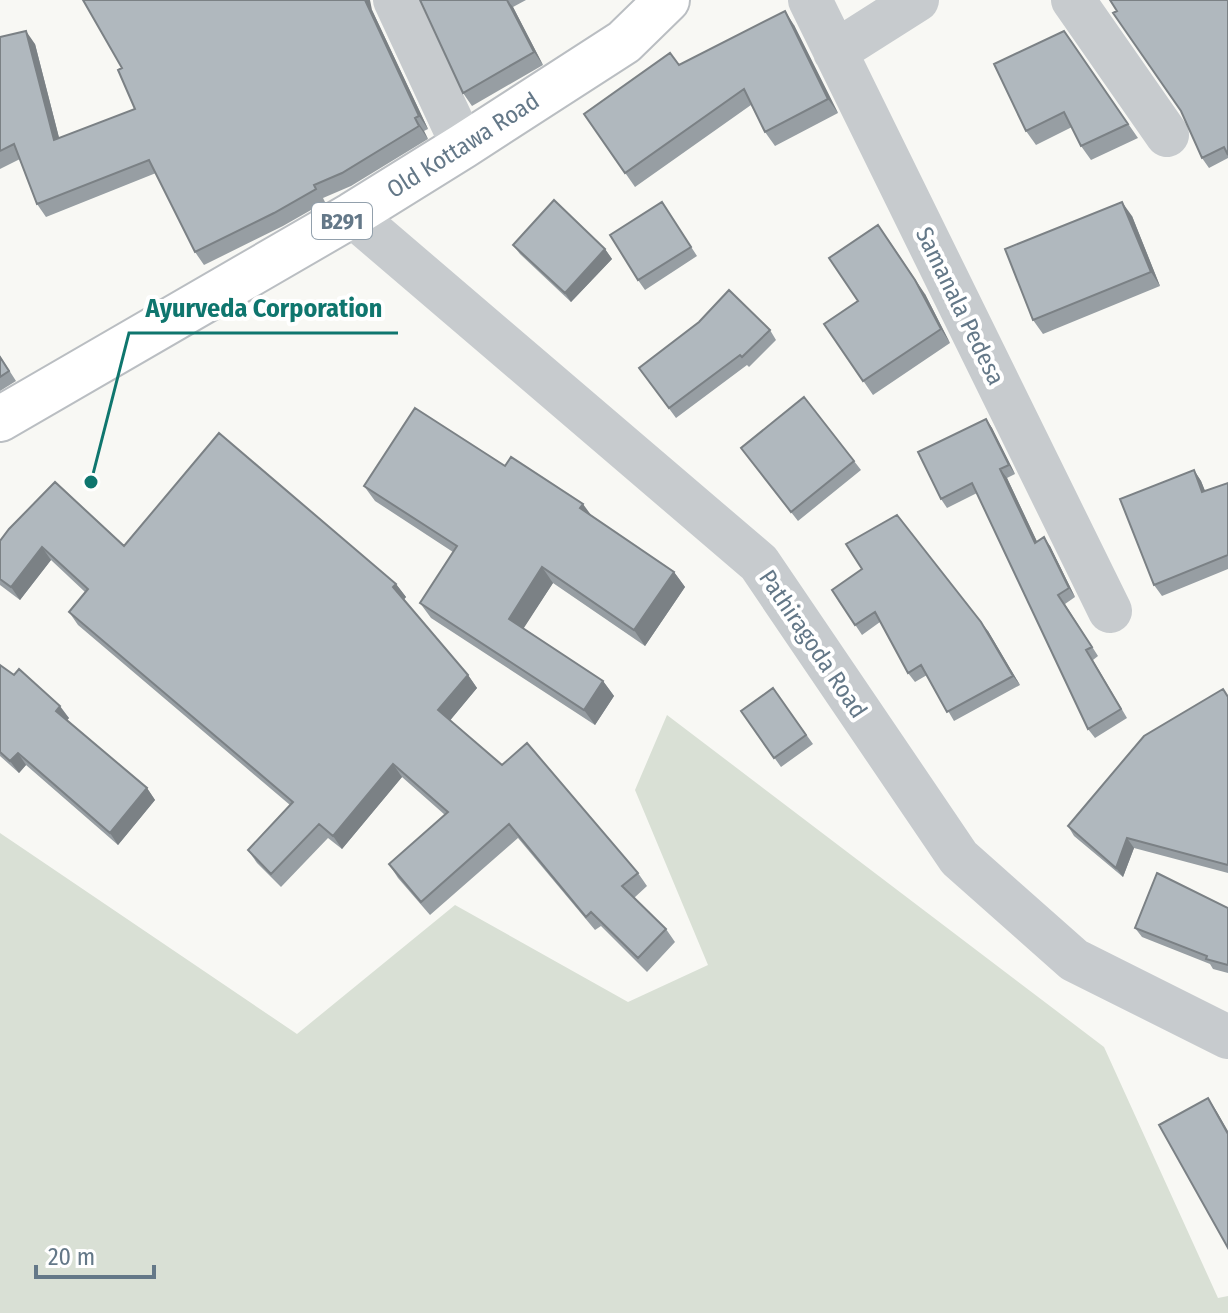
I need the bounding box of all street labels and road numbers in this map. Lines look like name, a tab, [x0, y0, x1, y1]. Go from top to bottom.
street label: Old Kottawa Road	[382, 87, 544, 204]
road number: B291	[312, 203, 372, 239]
street label: Samanala Pedesa	[910, 223, 1010, 389]
street label: Pathiragoda Road	[753, 565, 873, 723]

